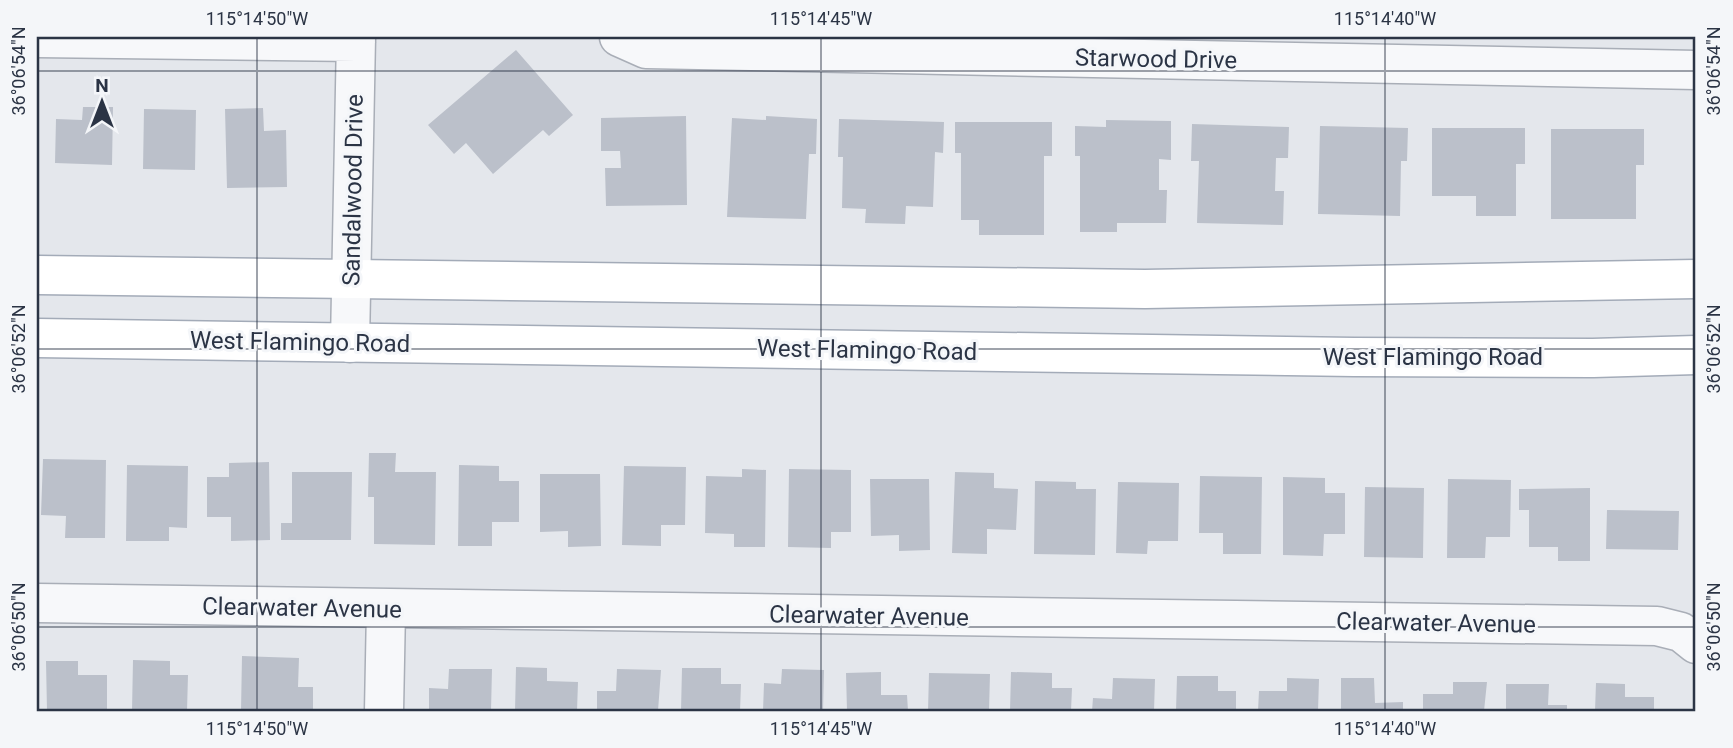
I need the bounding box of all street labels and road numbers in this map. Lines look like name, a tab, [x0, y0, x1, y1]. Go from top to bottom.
street label: Starwood Drive	[1075, 44, 1237, 74]
street label: Sandalwood Drive	[337, 94, 369, 286]
street label: West Flamingo Road	[190, 326, 410, 358]
street label: West Flamingo Road	[757, 334, 977, 366]
street label: West Flamingo Road	[1323, 343, 1543, 371]
street label: Clearwater Avenue	[202, 592, 402, 624]
street label: Clearwater Avenue	[769, 600, 969, 632]
street label: Clearwater Avenue	[1336, 607, 1536, 639]

